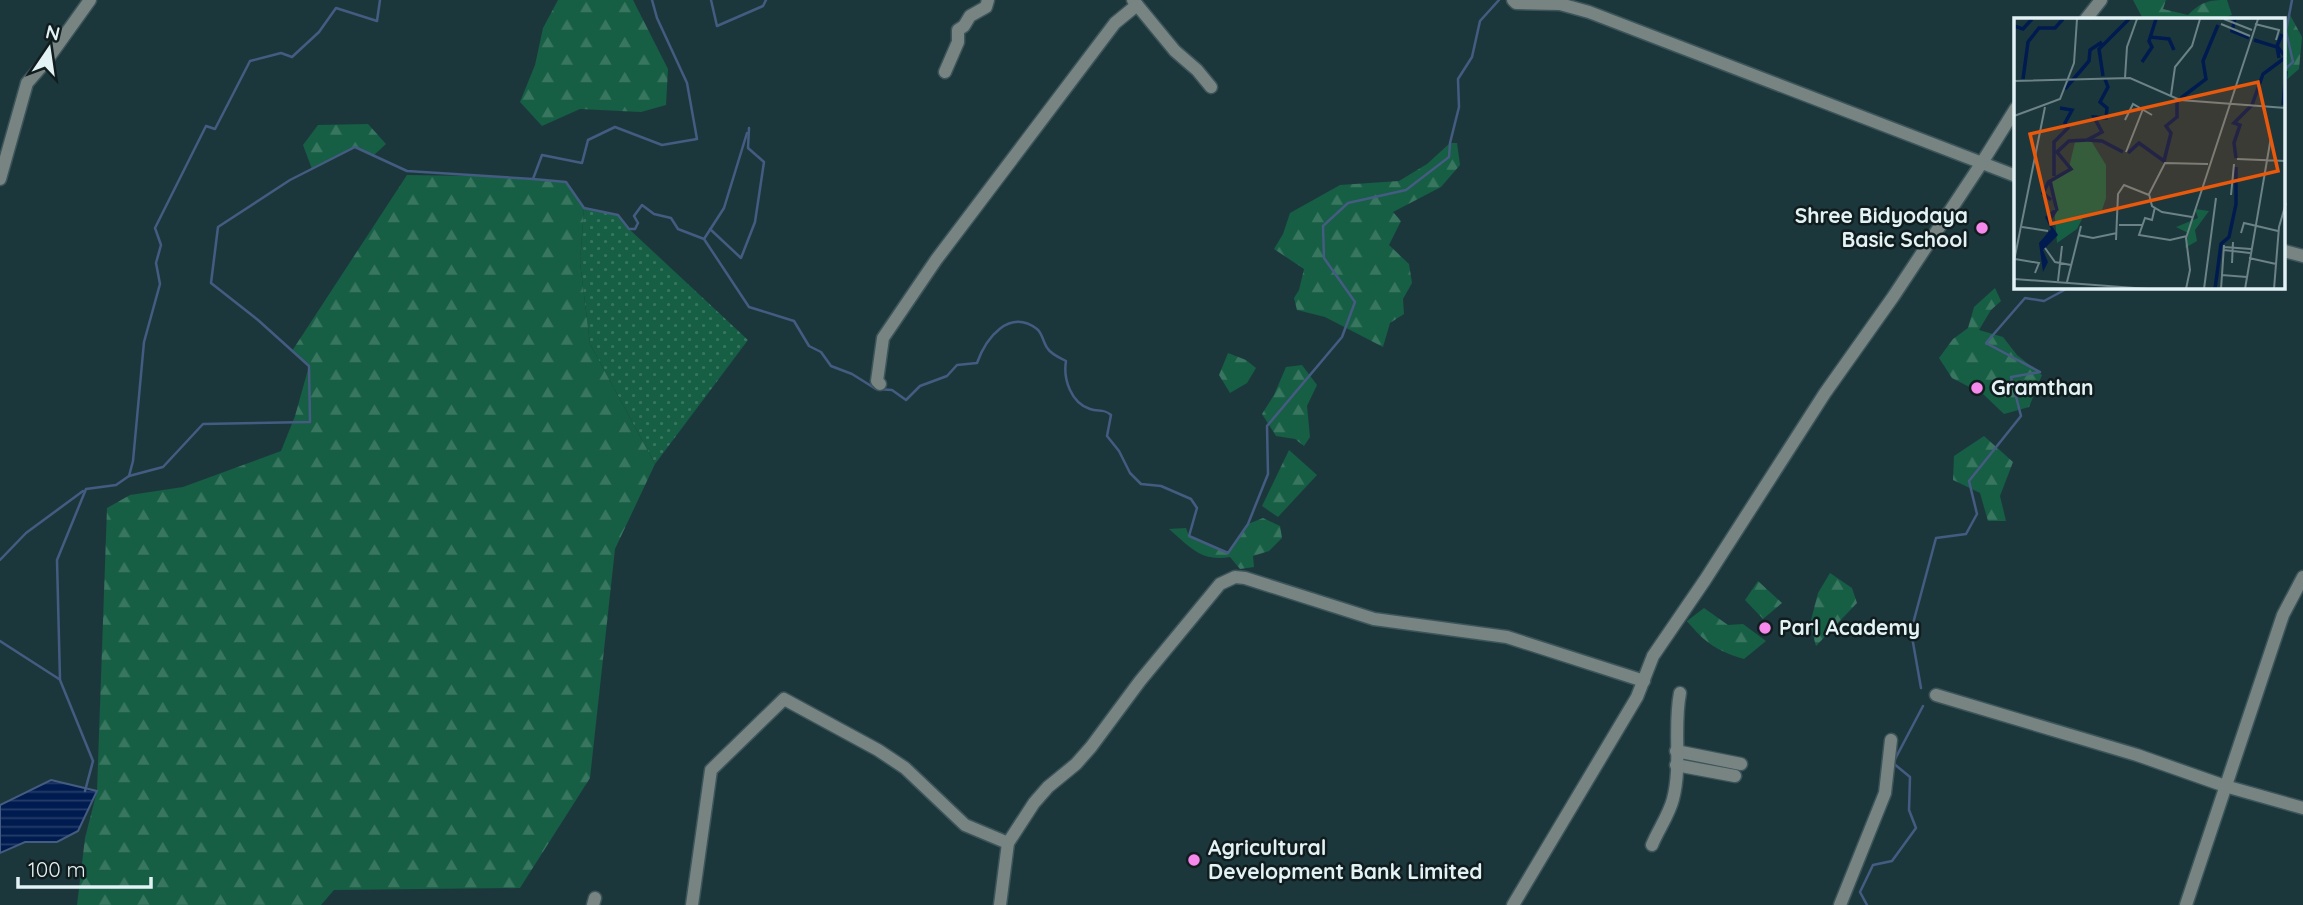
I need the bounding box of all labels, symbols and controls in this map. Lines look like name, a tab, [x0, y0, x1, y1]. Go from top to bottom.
north arrow	[14, 14, 84, 84]
inset map	[2014, 18, 2286, 289]
text: N	[43, 19, 62, 46]
place label: Shree Bidyodaya Basic School	[1795, 202, 1968, 252]
marker: Shree Bidyodaya Basic School	[1974, 220, 1990, 236]
place label: Gramthan	[1991, 374, 2094, 400]
marker: Gramthan	[1969, 380, 1985, 396]
place label: Parl Academy	[1779, 614, 1920, 640]
marker: Parl Academy	[1757, 620, 1773, 636]
place label: Agricultural Development Bank Limited	[1208, 834, 1482, 884]
scale bar	[18, 846, 150, 890]
marker: Agricultural Development Bank Limited	[1186, 852, 1202, 868]
text: 100 m	[28, 856, 86, 882]

